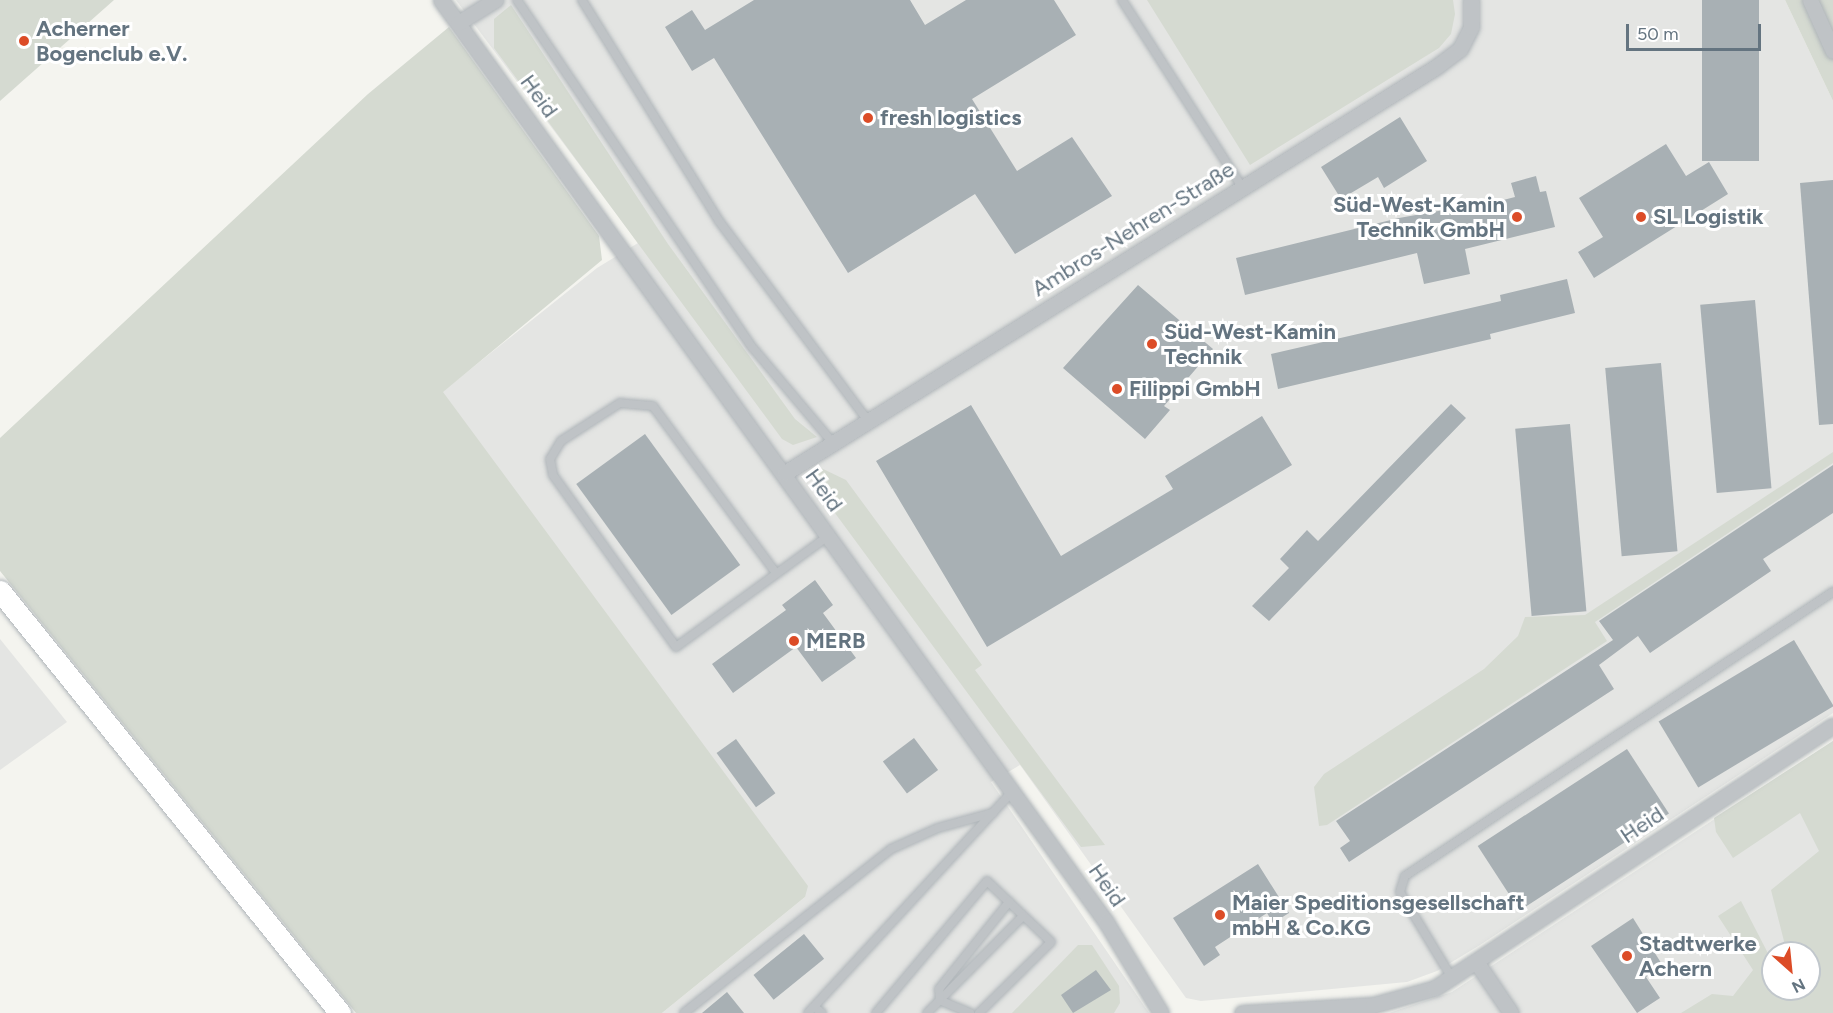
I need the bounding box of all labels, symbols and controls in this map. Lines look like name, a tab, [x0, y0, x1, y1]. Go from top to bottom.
scale bar	[1629, 12, 1764, 50]
place label: Acherner Bogenclub e.V.	[36, 15, 187, 66]
text: 50 m	[1637, 23, 1679, 45]
marker: Acherner Bogenclub e.V.	[17, 34, 31, 48]
street label: Heid	[515, 69, 563, 123]
place label: fresh logistics	[880, 105, 1022, 131]
marker: fresh logistics	[861, 111, 875, 125]
street label: Ambros-Nehren-Straße	[1027, 156, 1239, 302]
place label: Süd-West-Kamin Technik GmbH	[1333, 191, 1505, 242]
place label: SL Logistik	[1653, 204, 1764, 230]
marker: Süd-West-Kamin Technik GmbH	[1510, 210, 1524, 224]
marker: SL Logistik	[1634, 210, 1648, 224]
place label: Süd-West-Kamin Technik	[1164, 318, 1336, 370]
marker: Süd-West-Kamin Technik	[1145, 337, 1159, 351]
place label: Filippi GmbH	[1129, 376, 1261, 402]
marker: Filippi GmbH	[1110, 382, 1124, 396]
street label: Heid	[800, 463, 848, 517]
place label: MERB	[806, 628, 865, 654]
marker: MERB	[787, 634, 801, 648]
street label: Heid	[1615, 801, 1669, 849]
street label: Heid	[1083, 858, 1131, 912]
place label: Maier Speditionsgesellschaft mbH & Co.KG	[1232, 889, 1525, 940]
marker: Maier Speditionsgesellschaft mbH & Co.KG	[1213, 908, 1227, 922]
place label: Stadtwerke Achern	[1639, 930, 1757, 981]
north arrow	[1761, 941, 1821, 1001]
marker: Stadtwerke Achern	[1620, 949, 1634, 963]
text: N	[1789, 974, 1808, 997]

